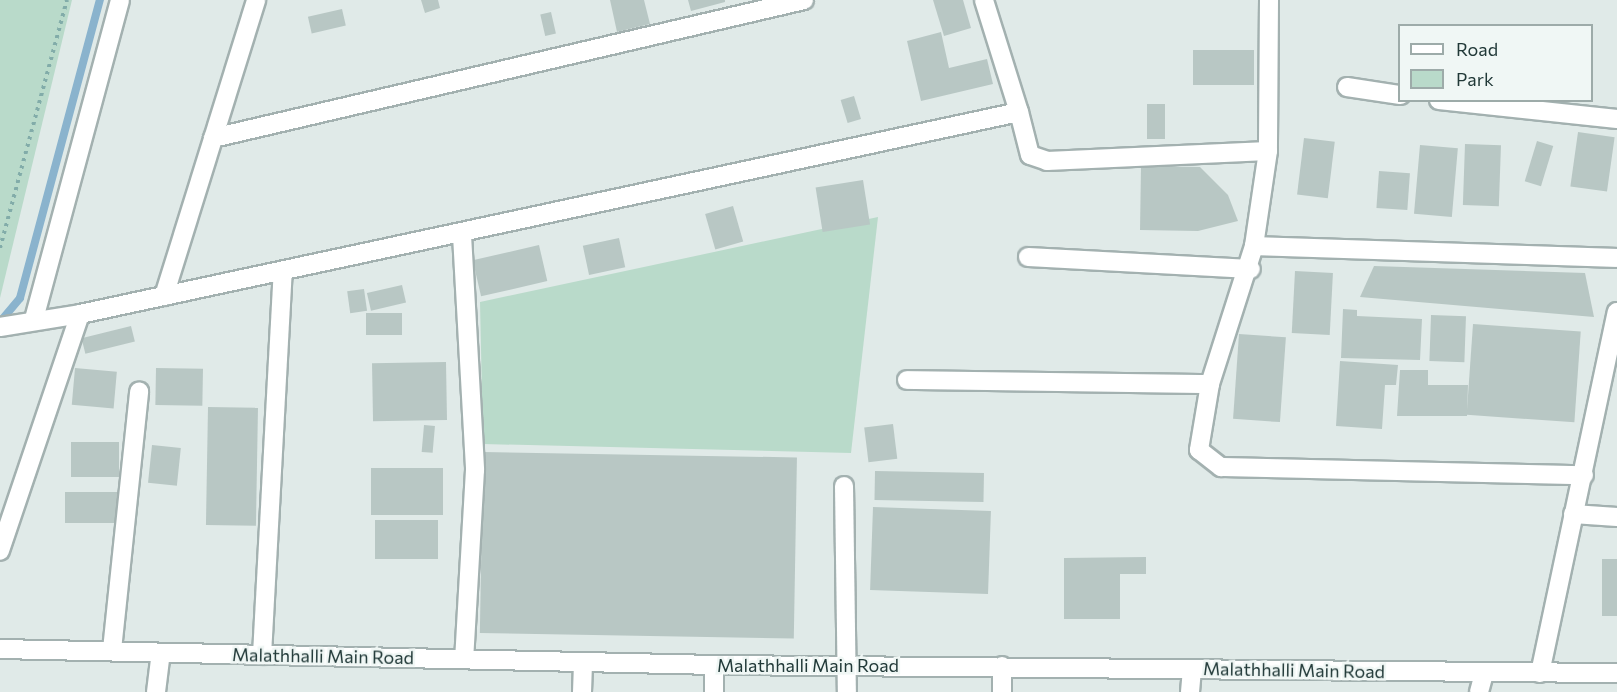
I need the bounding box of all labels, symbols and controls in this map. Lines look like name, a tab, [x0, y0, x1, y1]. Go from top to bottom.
legend	[1398, 24, 1593, 102]
text: Road	[1456, 38, 1498, 60]
text: Park	[1456, 68, 1494, 90]
street label: Malathhalli Main Road	[232, 644, 414, 668]
street label: Malathhalli Main Road	[717, 654, 899, 676]
street label: Malathhalli Main Road	[1203, 658, 1385, 682]

